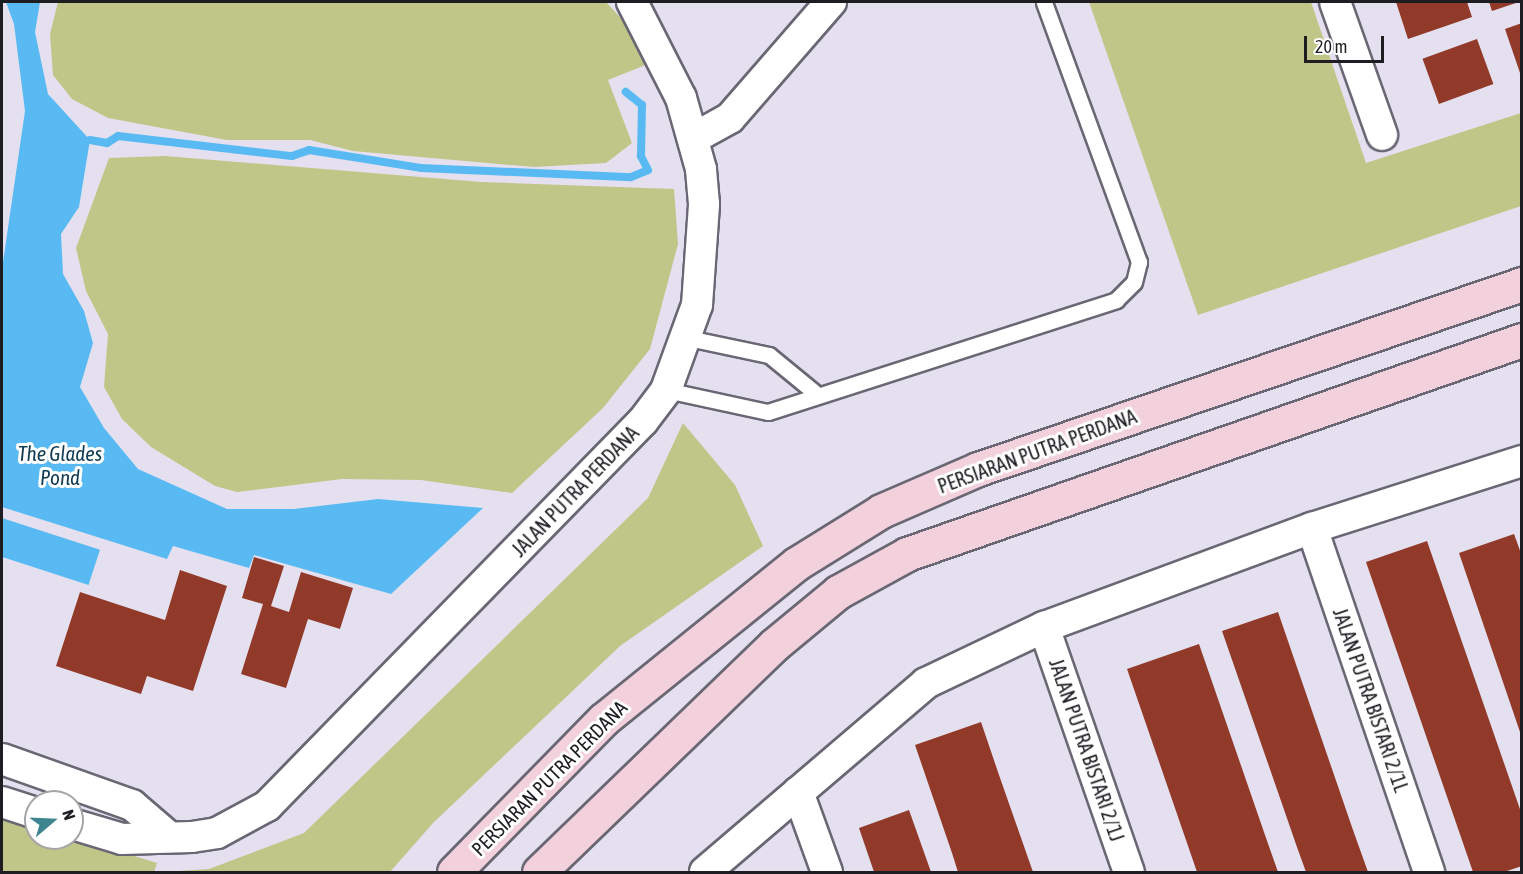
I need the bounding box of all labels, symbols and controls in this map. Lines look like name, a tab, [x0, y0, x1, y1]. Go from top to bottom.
scale bar	[1307, 24, 1386, 62]
text: 20 m	[1315, 36, 1347, 57]
street label: PERSIARAN PUTRA PERDANA	[934, 404, 1140, 498]
street label: JALAN PUTRA PERDANA	[507, 421, 643, 561]
water label: The Glades Pond	[18, 440, 102, 490]
street label: JALAN PUTRA BISTARI 2/1L	[1328, 605, 1414, 795]
street label: JALAN PUTRA BISTARI 2/1J	[1044, 655, 1130, 845]
street label: PERSIARAN PUTRA PERDANA	[466, 695, 632, 861]
north arrow	[24, 790, 84, 850]
text: N	[59, 807, 79, 822]

